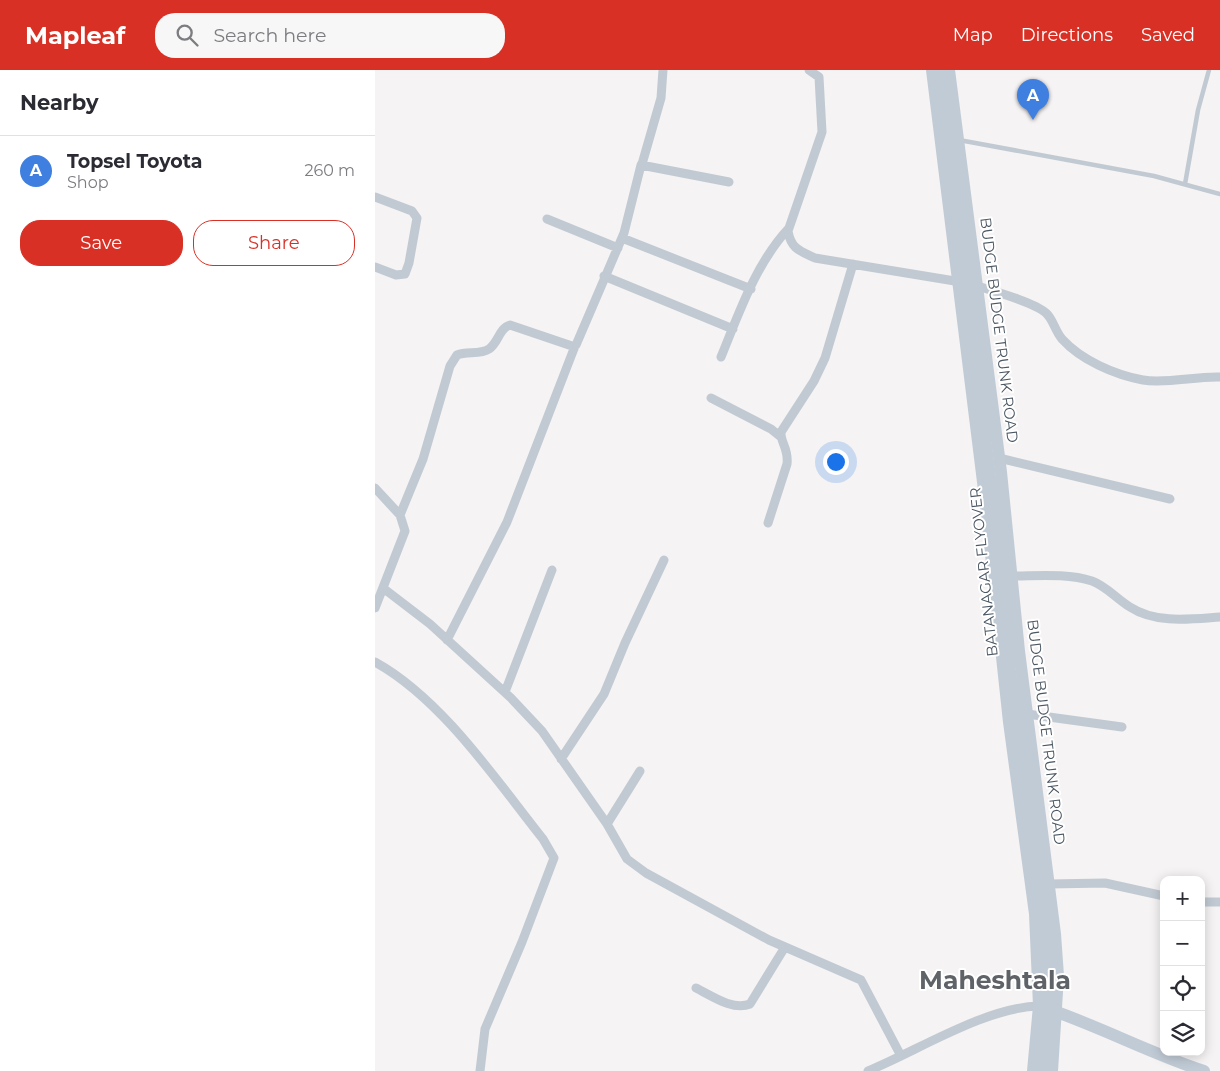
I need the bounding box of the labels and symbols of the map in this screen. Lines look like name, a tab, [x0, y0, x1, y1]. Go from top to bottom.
pin: A	[1017, 79, 1049, 120]
street label: BUDGE BUDGE TRUNK ROAD	[976, 216, 1023, 444]
your location	[823, 449, 849, 475]
street label: BATANAGAR FLYOVER	[965, 486, 1002, 658]
street label: BUDGE BUDGE TRUNK ROAD	[1023, 618, 1070, 846]
district label: Maheshtala	[919, 965, 1071, 995]

